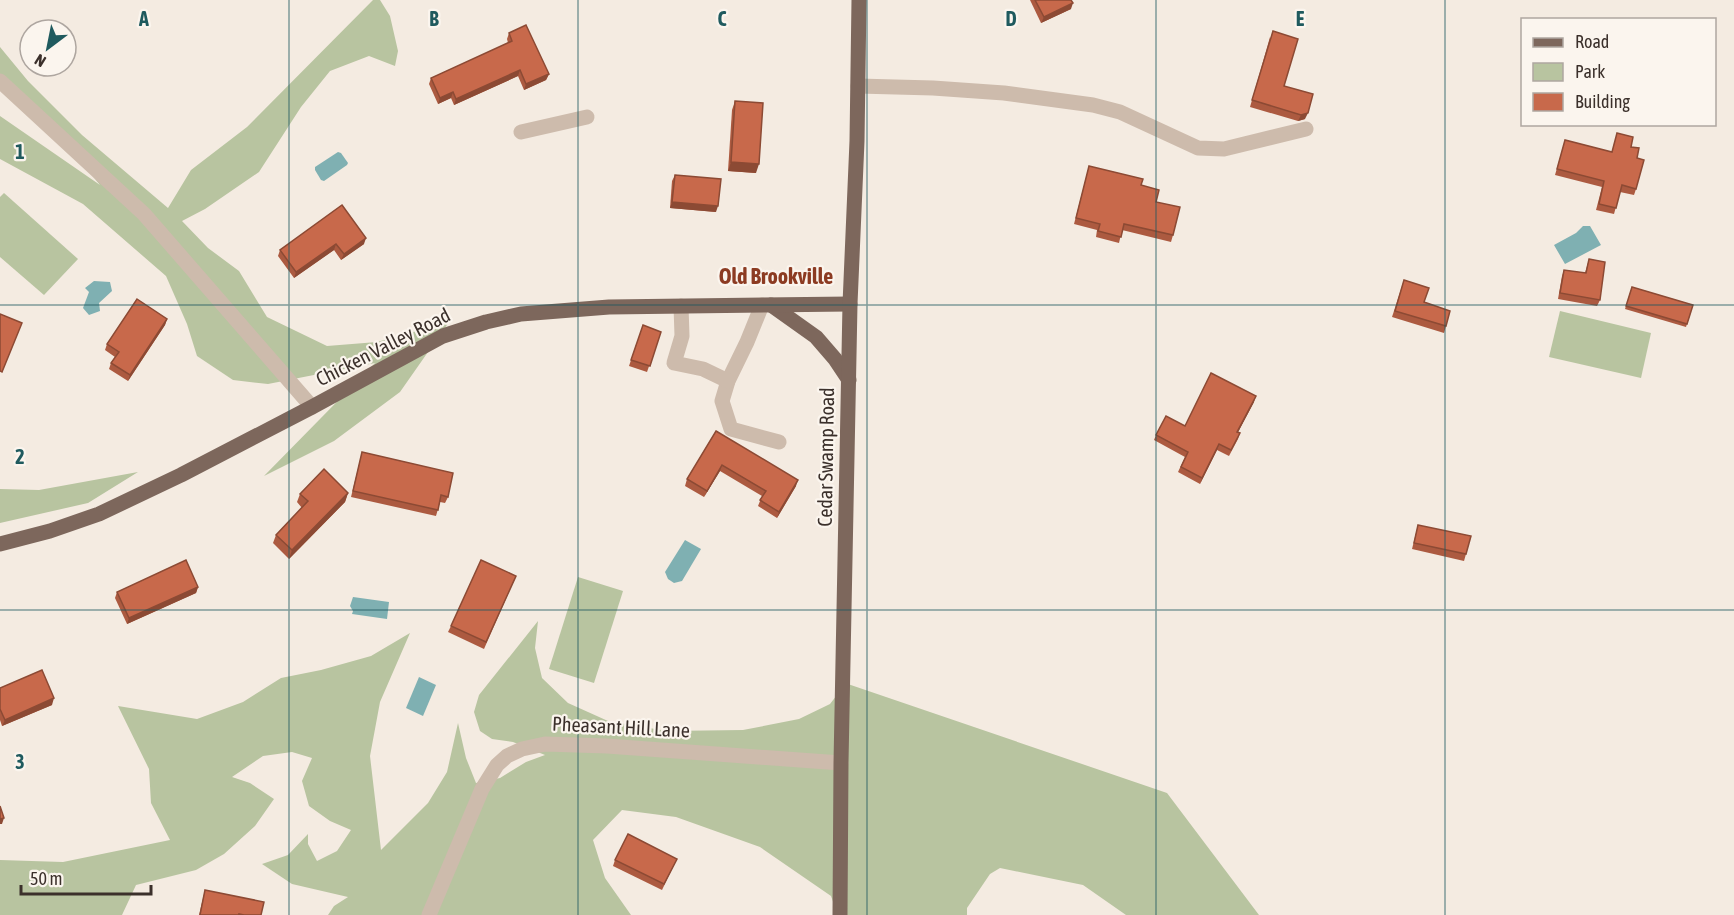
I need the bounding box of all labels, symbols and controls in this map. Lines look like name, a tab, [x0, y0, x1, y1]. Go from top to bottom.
text: A	[138, 7, 149, 30]
text: B	[429, 7, 439, 30]
text: C	[718, 7, 727, 30]
text: D	[1005, 7, 1017, 30]
text: E	[1296, 7, 1305, 30]
north arrow	[18, 18, 78, 78]
legend	[1521, 18, 1716, 126]
text: Road	[1575, 31, 1609, 52]
text: N	[31, 51, 49, 71]
text: Park	[1575, 61, 1605, 82]
text: Building	[1575, 91, 1630, 112]
text: 1	[15, 140, 25, 163]
district label: Old Brookville	[719, 263, 833, 289]
street label: Chicken Valley Road	[312, 303, 454, 390]
street label: Cedar Swamp Road	[813, 387, 838, 527]
text: 2	[15, 445, 25, 468]
street label: Pheasant Hill Lane	[552, 711, 690, 742]
text: 3	[15, 750, 25, 773]
scale bar	[21, 858, 152, 896]
text: 50 m	[30, 868, 62, 889]

